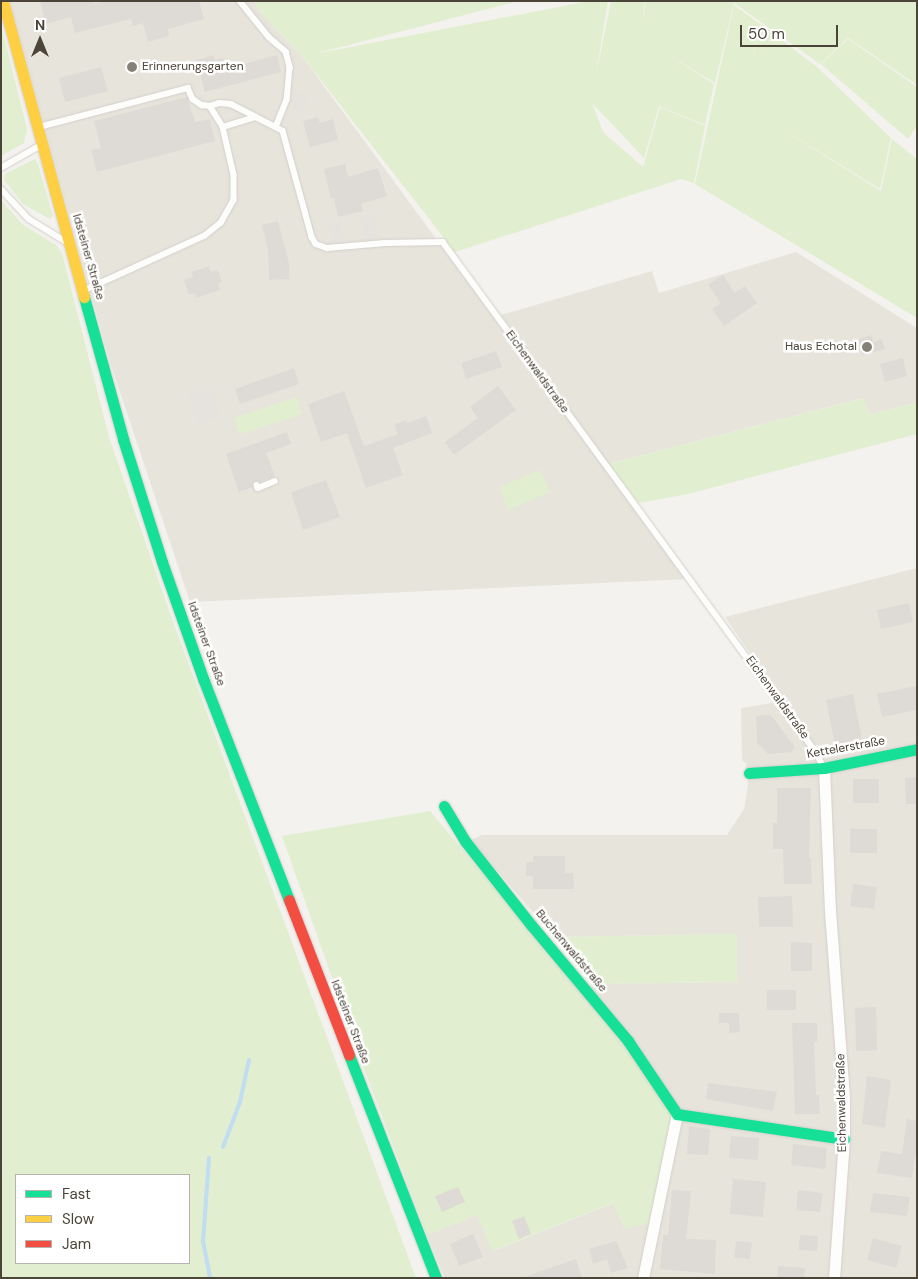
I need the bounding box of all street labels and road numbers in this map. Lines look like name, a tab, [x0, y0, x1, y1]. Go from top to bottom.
street label: Idsteiner Straße	[69, 212, 107, 302]
street label: Eichenwaldstraße	[502, 328, 572, 416]
street label: Idsteiner Straße	[184, 600, 228, 688]
street label: Eichenwaldstraße	[742, 654, 812, 742]
street label: Kettelerstraße	[806, 734, 886, 762]
street label: Buchenwaldstraße	[532, 907, 610, 995]
street label: Idsteiner Straße	[327, 978, 373, 1066]
street label: Eichenwaldstraße	[834, 1053, 850, 1153]

